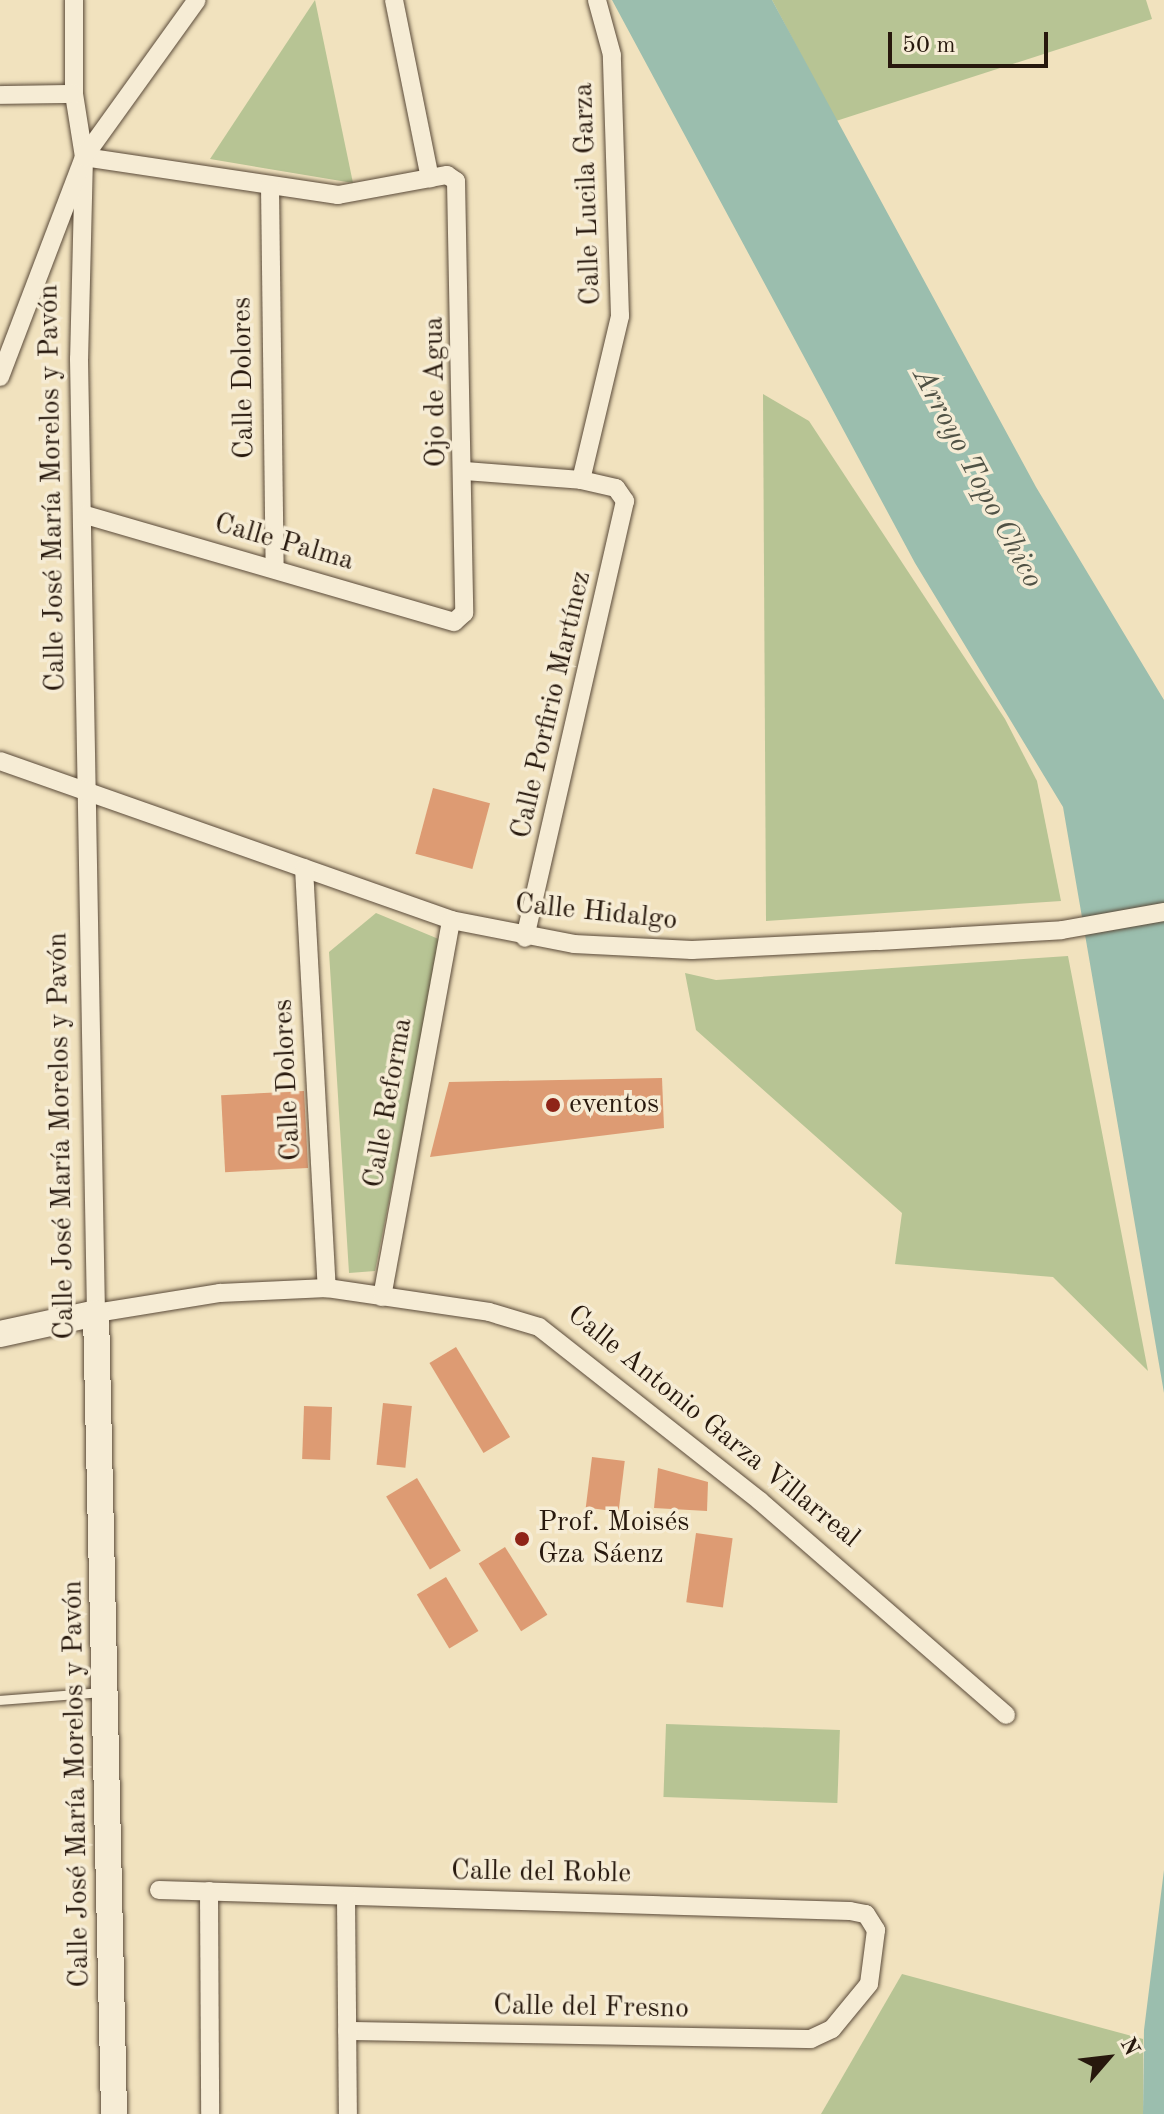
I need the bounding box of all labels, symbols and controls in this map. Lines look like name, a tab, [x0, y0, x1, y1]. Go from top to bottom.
scale bar	[892, 16, 1052, 66]
text: 50 m	[902, 34, 956, 58]
street label: Calle Lucila Garza	[567, 82, 609, 306]
street label: Calle José María Morelos y Pavón	[33, 284, 73, 692]
street label: Calle Dolores	[226, 297, 262, 459]
street label: Ojo de Agua	[418, 316, 454, 468]
water label: Arroyo Topo Chico	[904, 362, 1050, 594]
street label: Calle Palma	[210, 507, 358, 579]
street label: Calle Porfirio Martínez	[505, 568, 599, 842]
street label: Calle Hidalgo	[513, 888, 679, 938]
street label: Calle José María Morelos y Pavón	[42, 932, 82, 1340]
street label: Calle Dolores	[267, 998, 309, 1162]
street label: Calle Reforma	[358, 1015, 420, 1191]
place label: eventos	[569, 1088, 659, 1122]
marker: eventos	[544, 1096, 562, 1114]
street label: Calle Antonio Garza Villarreal	[560, 1299, 866, 1555]
place label: Prof. Moisés Gza Sáenz	[538, 1506, 689, 1572]
marker: Prof. Moisés Gza Sáenz	[513, 1530, 531, 1548]
street label: Calle José María Morelos y Pavón	[57, 1580, 97, 1988]
street label: Calle del Roble	[451, 1855, 631, 1891]
street label: Calle del Fresno	[493, 1989, 689, 2027]
north arrow	[1068, 2018, 1148, 2098]
text: N	[1116, 2034, 1143, 2059]

